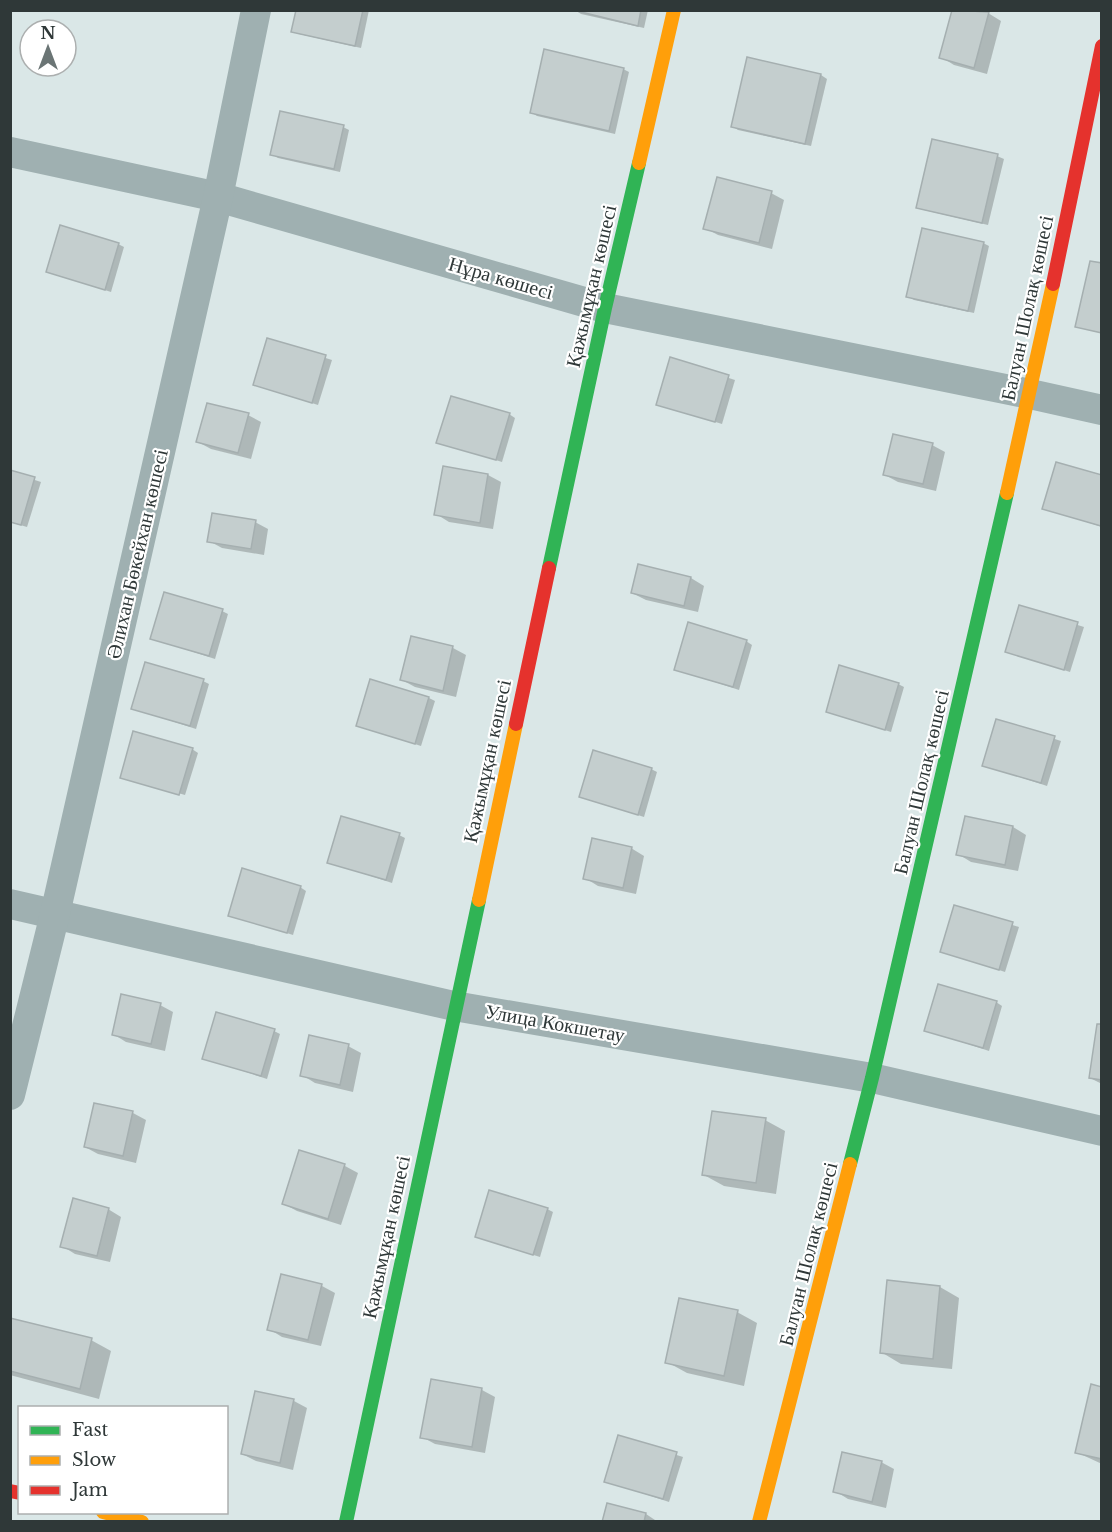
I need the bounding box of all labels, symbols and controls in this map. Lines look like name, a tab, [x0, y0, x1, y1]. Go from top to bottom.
north arrow	[18, 18, 78, 78]
text: N	[40, 23, 56, 43]
street label: Қажымұқан көшесі	[561, 202, 621, 370]
street label: Балуан Шолақ көшесі	[996, 213, 1058, 403]
street label: Нұра көшесі	[446, 252, 557, 305]
street label: Әлихан Бөкейхан көшесі	[101, 446, 173, 661]
street label: Қажымұқан көшесі	[458, 677, 516, 845]
street label: Балуан Шолақ көшесі	[888, 687, 954, 877]
street label: Улица Кокшетау	[483, 999, 627, 1047]
street label: Қажымұқан көшесі	[357, 1153, 415, 1321]
street label: Балуан Шолақ көшесі	[774, 1159, 843, 1348]
legend	[18, 1406, 228, 1514]
text: Fast	[72, 1419, 109, 1441]
text: Slow	[72, 1449, 117, 1471]
text: Jam	[70, 1479, 108, 1501]

